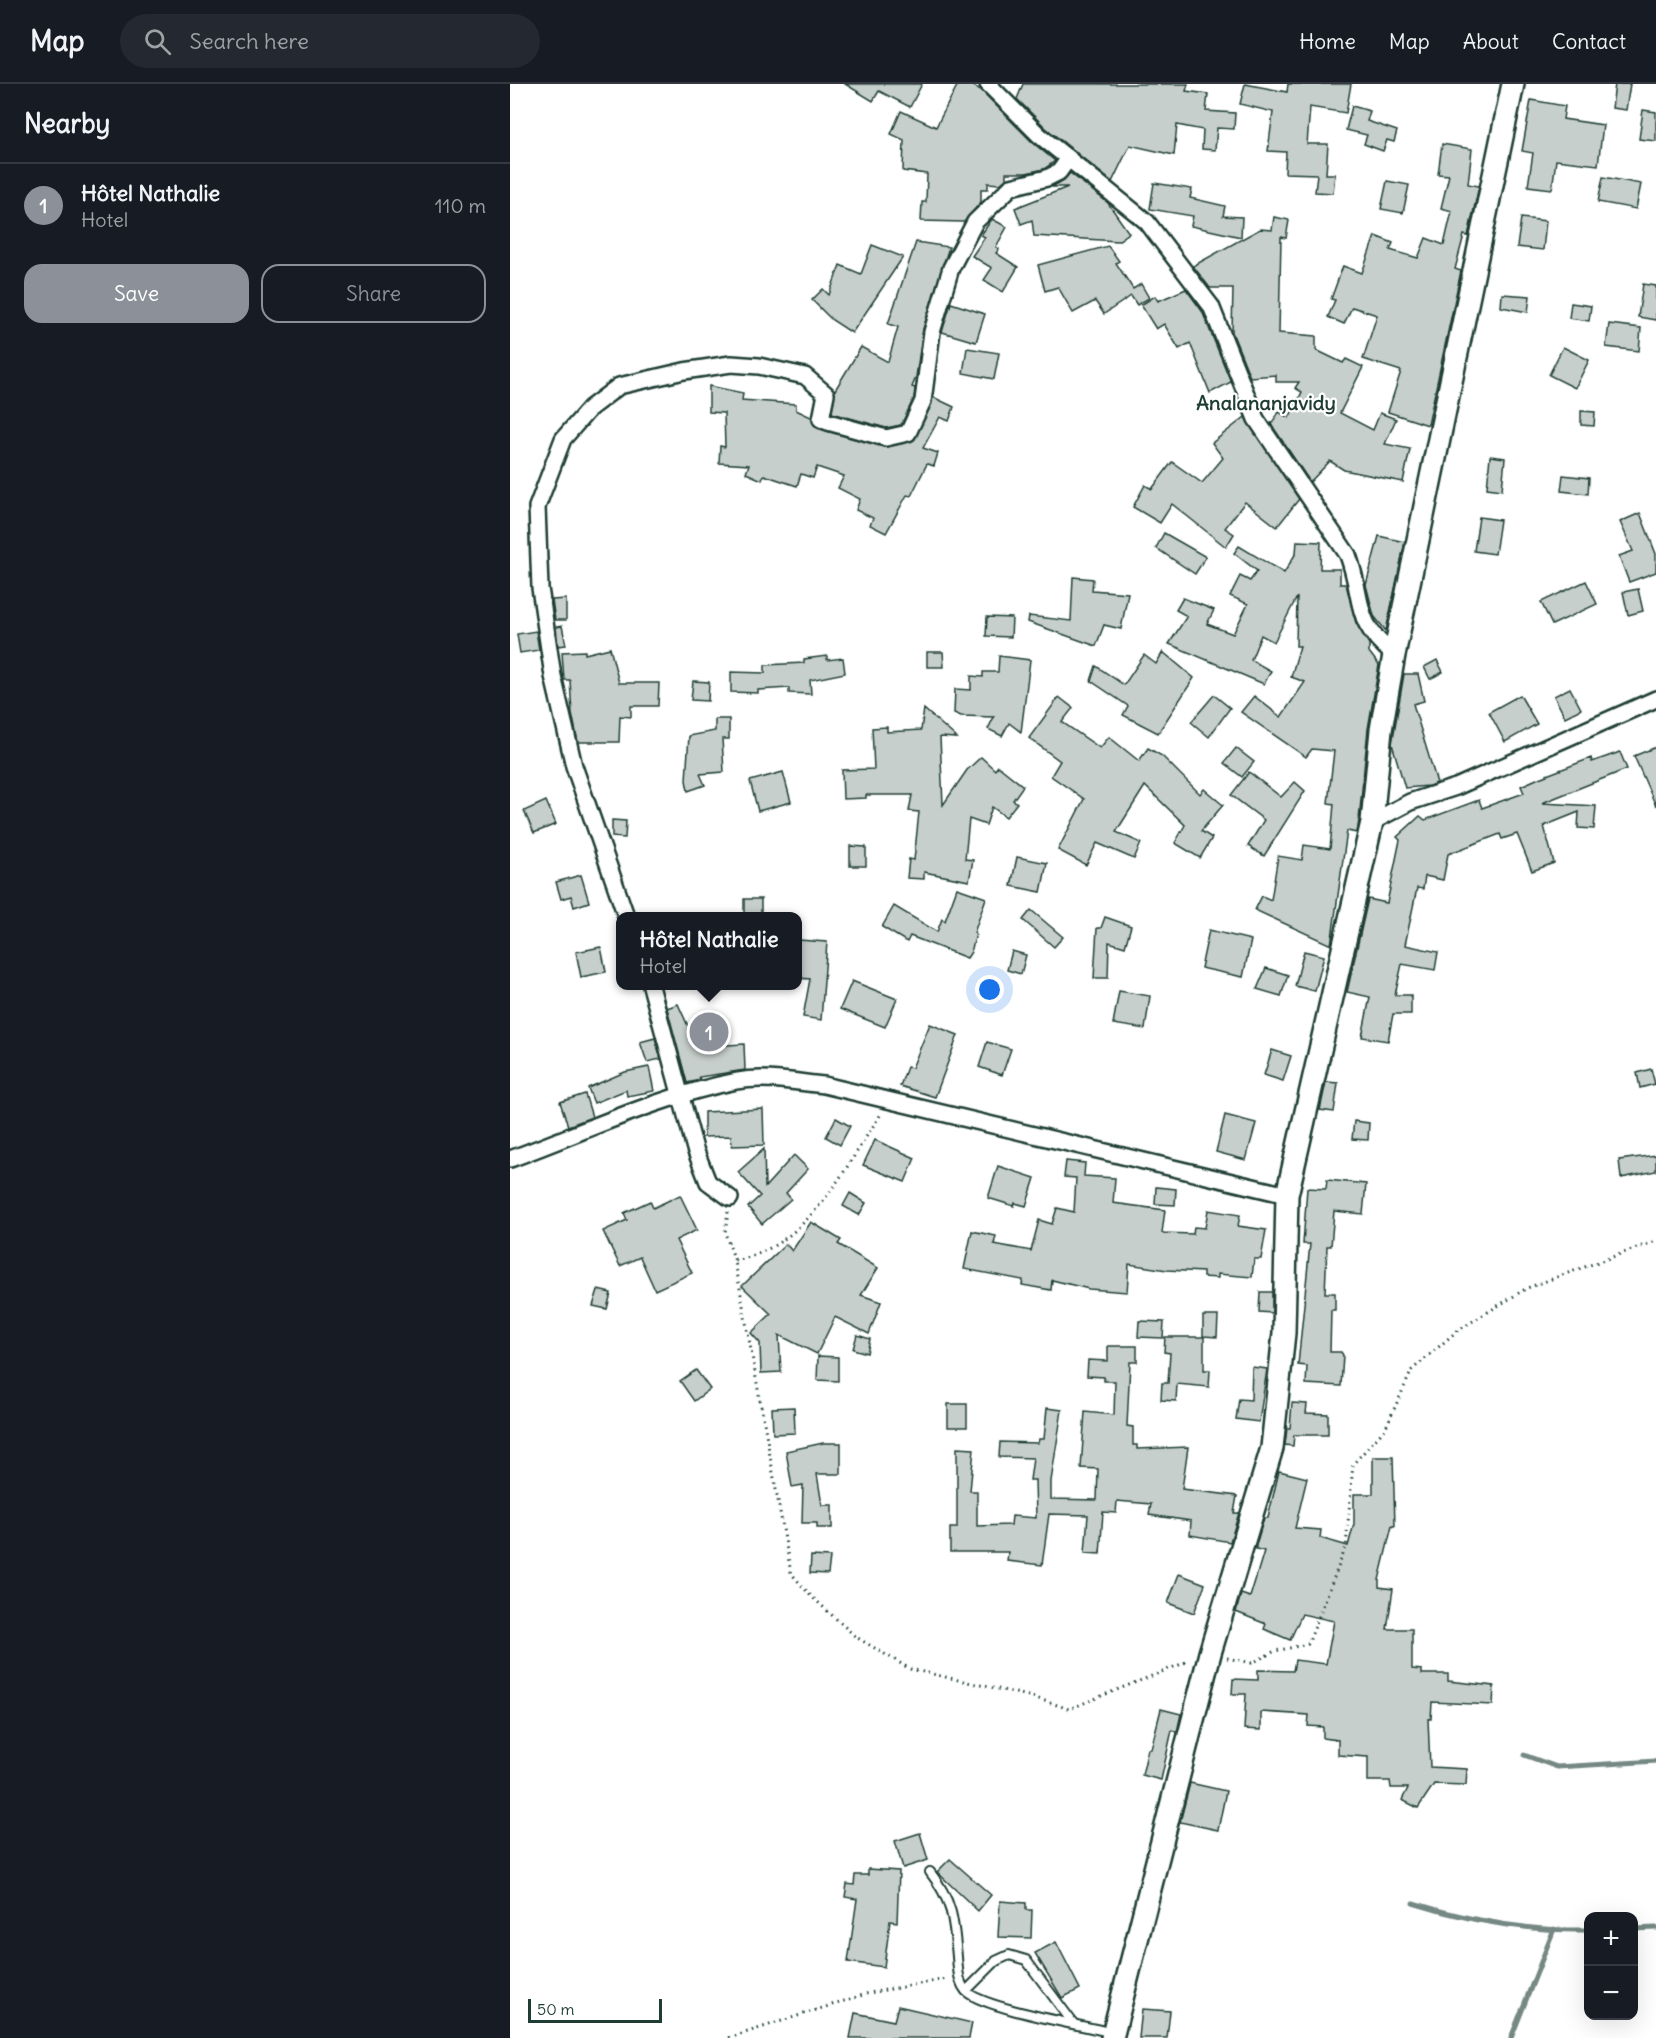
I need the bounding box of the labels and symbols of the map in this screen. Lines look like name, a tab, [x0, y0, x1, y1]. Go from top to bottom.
district label: Analananjavidy	[1196, 390, 1336, 415]
your location	[975, 975, 1004, 1004]
pin: 1	[690, 1010, 728, 1054]
scale bar	[528, 1996, 662, 2024]

